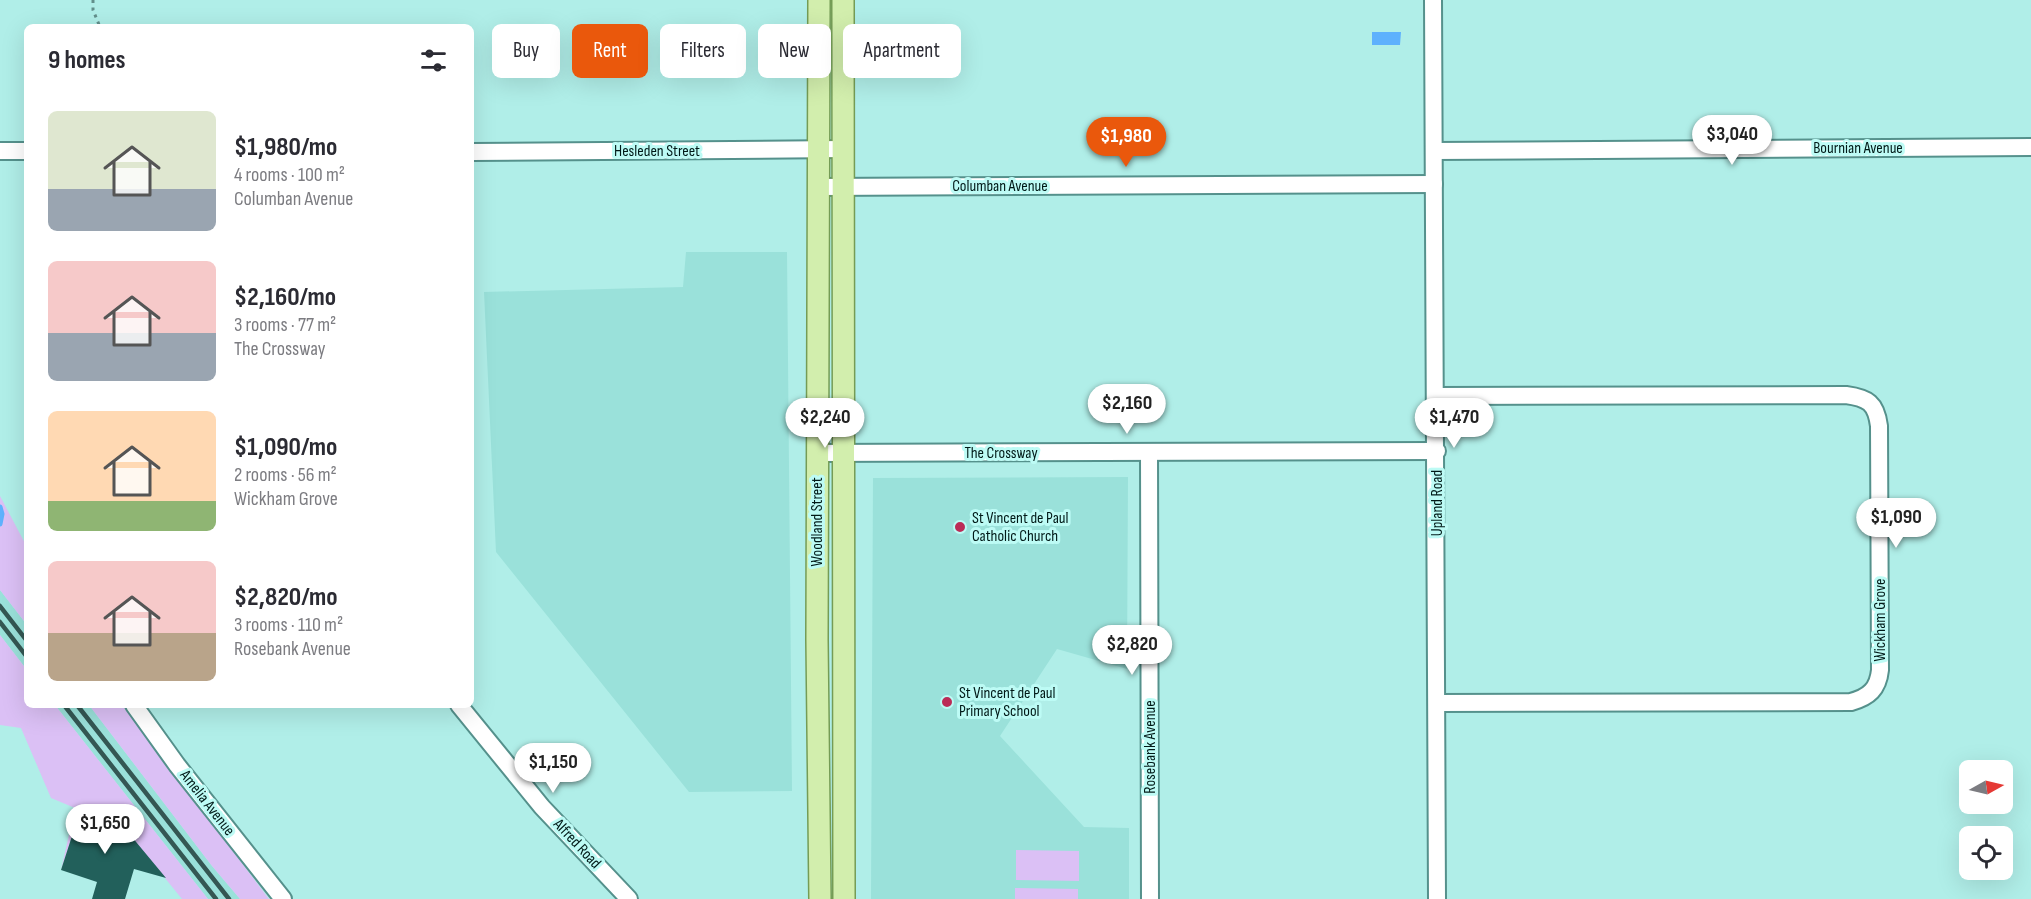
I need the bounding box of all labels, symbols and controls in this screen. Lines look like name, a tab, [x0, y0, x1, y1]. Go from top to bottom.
chip: Buy	[492, 24, 560, 78]
chip: Rent	[572, 24, 648, 78]
chip: Filters	[660, 24, 746, 78]
chip: New	[758, 24, 831, 78]
chip: Apartment	[843, 24, 961, 78]
icon: filters	[417, 44, 450, 77]
text: 9 homes	[48, 45, 126, 76]
pin: $3,040	[1683, 115, 1781, 166]
pin: $1,980	[1077, 117, 1175, 168]
text: $3,040	[1706, 122, 1758, 146]
text: $1,980	[1100, 124, 1152, 148]
text: $1,980/mo	[234, 132, 337, 163]
icon: home	[96, 135, 168, 207]
street label: Bournian Avenue	[1813, 139, 1903, 158]
street label: Hesleden Street	[614, 142, 700, 161]
text: 4 rooms · 100 m²	[234, 163, 345, 187]
street label: Columban Avenue	[952, 177, 1048, 196]
text: Columban Avenue	[234, 187, 353, 211]
text: $2,160/mo	[234, 282, 336, 313]
icon: home	[96, 285, 168, 357]
text: 3 rooms · 77 m²	[234, 313, 336, 337]
text: The Crossway	[234, 337, 325, 361]
pin: $2,160	[1078, 384, 1176, 435]
text: $2,160	[1102, 391, 1152, 415]
pin: $2,240	[776, 398, 874, 449]
pin: $1,470	[1405, 398, 1503, 449]
text: $2,240	[799, 405, 851, 429]
text: $1,470	[1429, 405, 1479, 429]
text: $1,090/mo	[234, 432, 337, 463]
icon: home	[96, 435, 168, 507]
street label: The Crossway	[964, 444, 1038, 463]
text: 2 rooms · 56 m²	[234, 463, 337, 487]
street label: Upland Road	[1428, 470, 1447, 536]
street label: Woodland Street	[808, 477, 827, 567]
text: Wickham Grove	[234, 487, 338, 511]
pin: $1,090	[1847, 498, 1945, 549]
text: $1,090	[1870, 505, 1922, 529]
place label: St Vincent de Paul Catholic Church	[972, 509, 1068, 546]
marker: St Vincent de Paul Catholic Church	[953, 520, 967, 534]
street label: Wickham Grove	[1871, 578, 1890, 662]
text: $2,820/mo	[234, 582, 338, 613]
icon: home	[96, 585, 168, 657]
text: 3 rooms · 110 m²	[234, 613, 343, 637]
pin: $2,820	[1083, 625, 1181, 676]
text: $2,820	[1106, 632, 1158, 656]
text: Rosebank Avenue	[234, 637, 351, 661]
place label: St Vincent de Paul Primary School	[959, 684, 1055, 721]
marker: St Vincent de Paul Primary School	[940, 695, 954, 709]
street label: Rosebank Avenue	[1141, 700, 1160, 794]
pin: $1,150	[504, 743, 602, 794]
text: $1,150	[528, 750, 578, 774]
north arrow	[1959, 760, 2013, 814]
map controls	[1959, 760, 2013, 880]
street label: Amelia Avenue	[175, 766, 238, 840]
pin: $1,650	[56, 804, 154, 855]
text: $1,650	[80, 811, 130, 835]
street label: Alfred Road	[548, 814, 605, 873]
button: locate	[1959, 826, 2013, 880]

